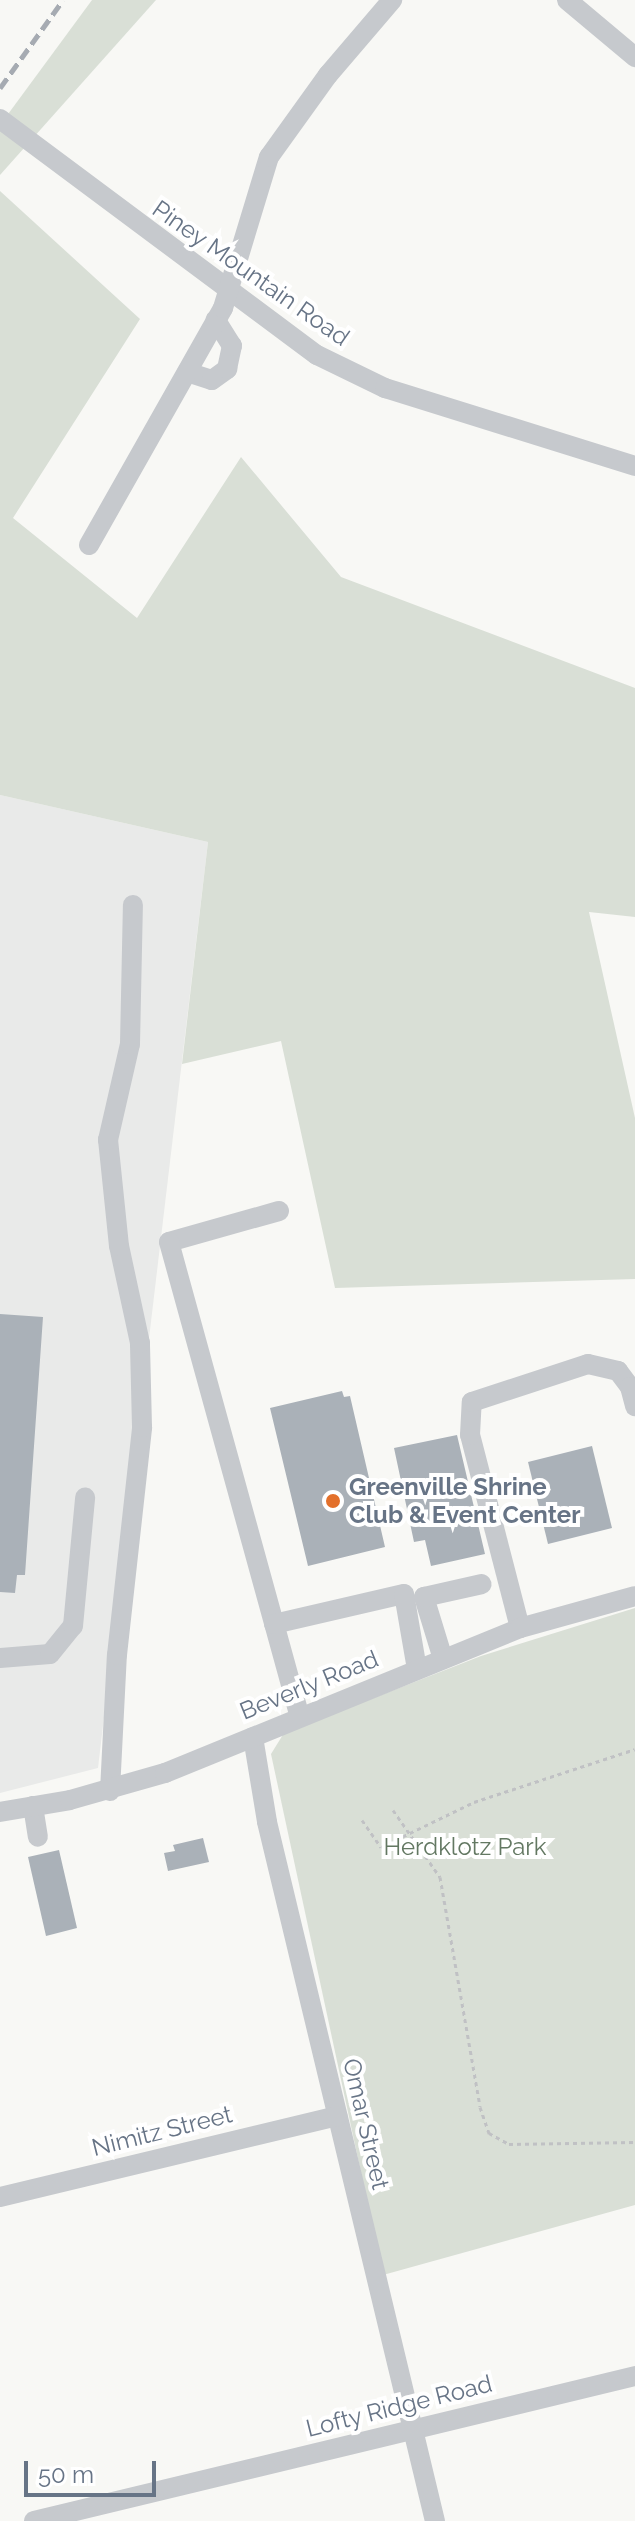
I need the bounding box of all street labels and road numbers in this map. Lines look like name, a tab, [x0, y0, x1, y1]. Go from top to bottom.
street label: Piney Mountain Road	[147, 194, 355, 352]
street label: Beverly Road	[235, 1644, 383, 1726]
street label: Omar Street	[337, 2055, 395, 2193]
street label: Nimitz Street	[89, 2100, 235, 2162]
street label: Lofty Ridge Road	[303, 2369, 495, 2443]

